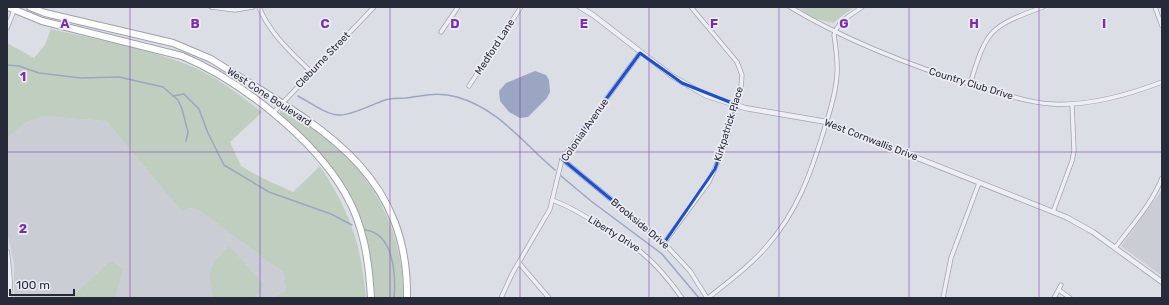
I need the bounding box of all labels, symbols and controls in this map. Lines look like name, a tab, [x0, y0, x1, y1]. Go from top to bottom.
text: A	[60, 16, 70, 31]
text: B	[190, 16, 200, 31]
text: C	[320, 16, 330, 31]
text: D	[450, 16, 460, 31]
text: E	[580, 16, 588, 31]
text: F	[710, 16, 718, 31]
text: G	[839, 16, 849, 31]
text: H	[969, 16, 979, 31]
text: I	[1102, 16, 1106, 31]
street label: Medford Lane	[473, 17, 518, 77]
street label: Cleburne Street	[293, 29, 353, 91]
street label: West Cone Boulevard	[225, 65, 313, 129]
street label: Country Club Drive	[927, 65, 1015, 103]
text: 1	[20, 69, 26, 84]
street label: Kirkpatrick Place	[712, 85, 746, 163]
street label: Colonial Avenue	[559, 96, 611, 164]
street label: West Cornwallis Drive	[822, 117, 920, 164]
street label: Brookside Drive	[608, 196, 672, 252]
street label: Liberty Drive	[586, 213, 643, 255]
text: 2	[19, 221, 27, 236]
scale bar	[10, 271, 74, 297]
text: 100 m	[16, 278, 50, 292]

